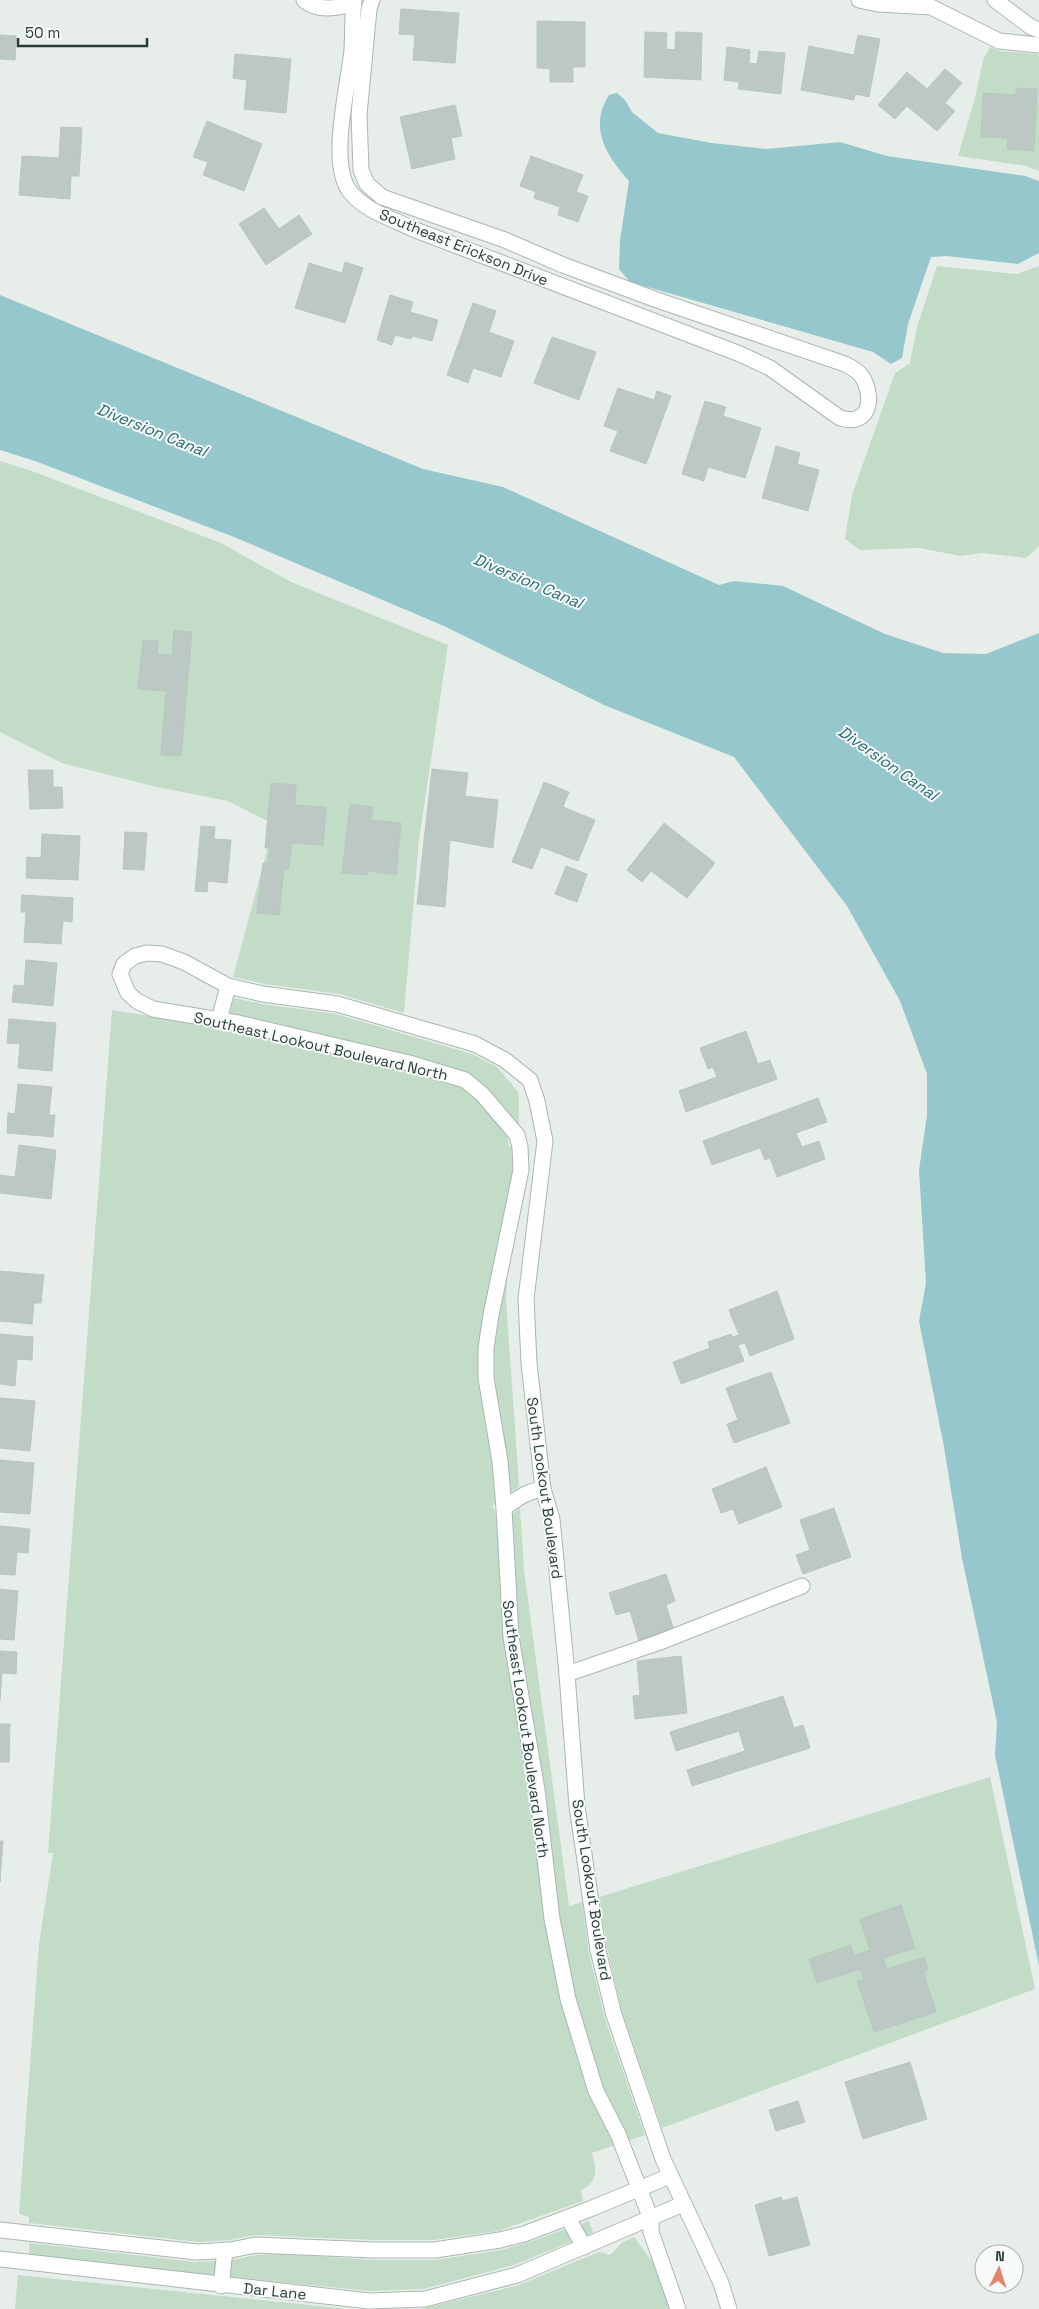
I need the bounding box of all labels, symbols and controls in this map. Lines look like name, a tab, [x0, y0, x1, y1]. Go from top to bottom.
scale bar	[18, 15, 146, 47]
text: 50 m	[25, 23, 60, 42]
street label: Southeast Erickson Drive	[377, 204, 551, 290]
water label: Diversion Canal	[94, 398, 212, 462]
water label: Diversion Canal	[470, 549, 588, 614]
water label: Diversion Canal	[834, 721, 944, 806]
street label: Southeast Lookout Boulevard North	[192, 1007, 450, 1085]
street label: South Lookout Boulevard	[523, 1396, 567, 1580]
street label: Southeast Lookout Boulevard North	[498, 1599, 554, 1859]
street label: South Lookout Boulevard	[568, 1798, 616, 1982]
north arrow	[974, 2244, 1024, 2294]
text: N	[995, 2247, 1005, 2265]
street label: Dar Lane	[243, 2278, 307, 2304]

